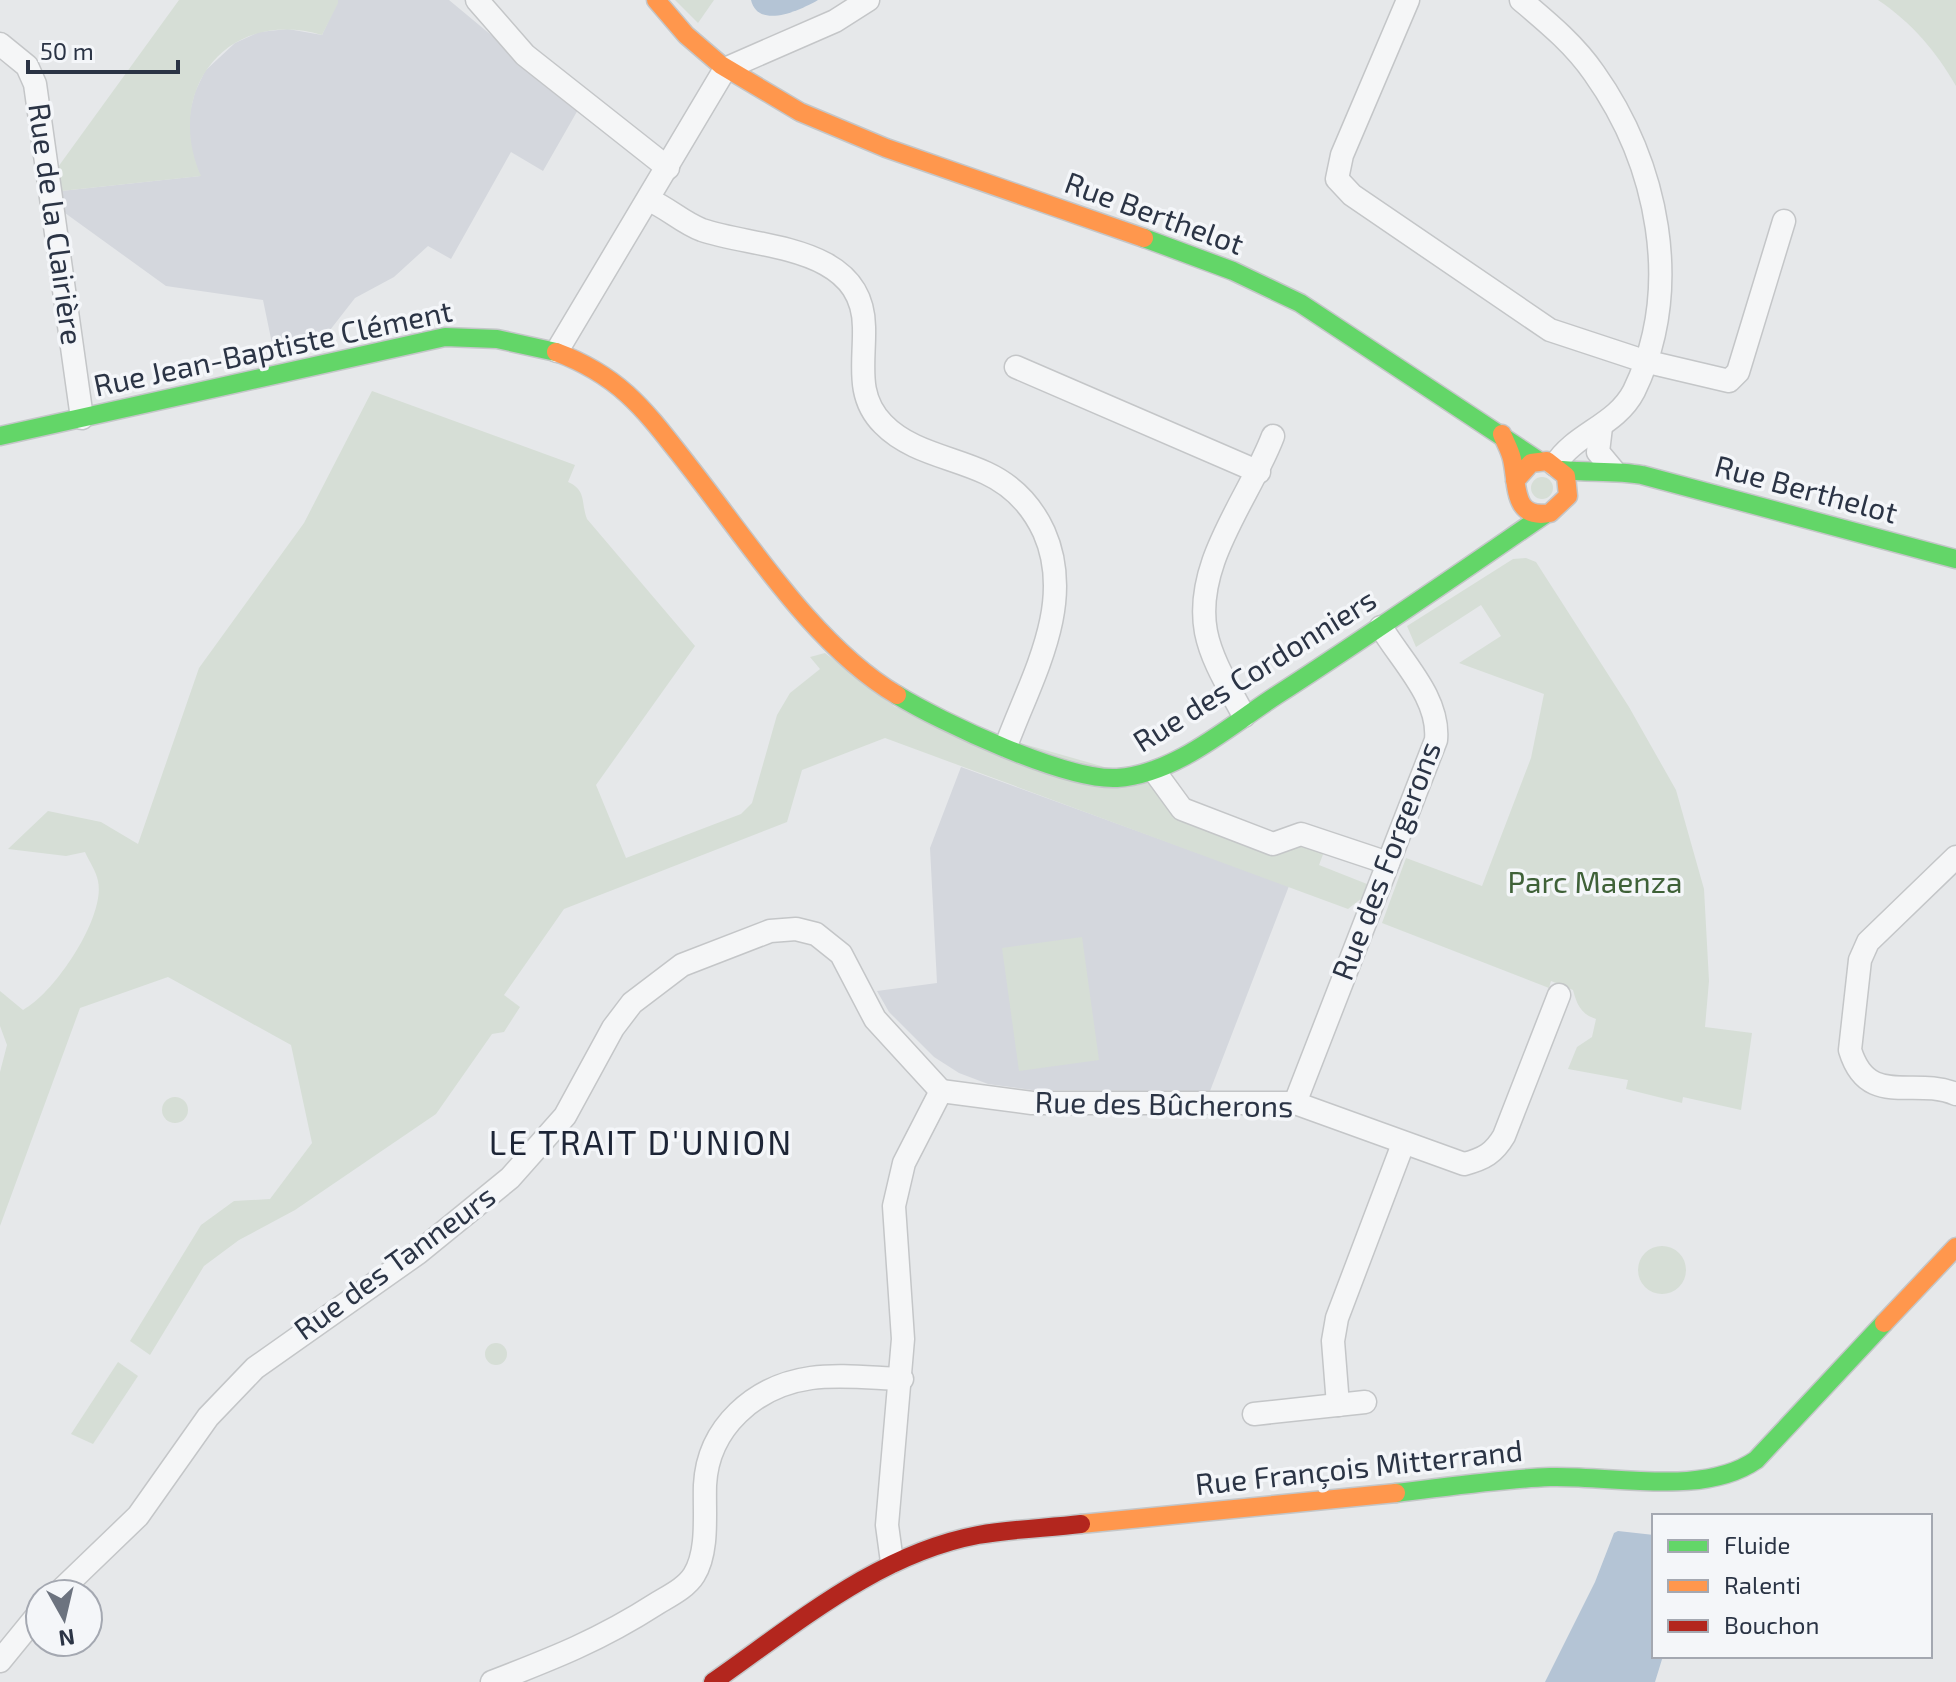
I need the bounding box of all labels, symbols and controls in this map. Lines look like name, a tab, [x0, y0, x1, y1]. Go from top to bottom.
scale bar	[28, 24, 178, 74]
text: 50 m	[40, 36, 94, 65]
street label: Rue de la Clairière	[22, 101, 92, 347]
street label: Rue Berthelot	[1060, 163, 1249, 261]
street label: Rue Jean-Baptiste Clément	[90, 291, 455, 403]
street label: Rue Berthelot	[1711, 446, 1902, 530]
street label: Rue des Cordonniers	[1126, 580, 1382, 759]
street label: Rue des Forgerons	[1323, 736, 1447, 985]
park label: Parc Maenza	[1507, 863, 1683, 899]
street label: Rue des Bûcherons	[1034, 1083, 1294, 1123]
district label: LE TRAIT D'UNION	[489, 1121, 793, 1162]
street label: Rue des Tanneurs	[286, 1176, 501, 1346]
street label: Rue François Mitterrand	[1193, 1431, 1524, 1502]
legend	[1652, 1514, 1932, 1658]
text: Fluide	[1724, 1530, 1790, 1559]
text: Ralenti	[1724, 1570, 1801, 1599]
north arrow	[24, 1578, 104, 1658]
text: Bouchon	[1724, 1610, 1819, 1639]
text: N	[57, 1625, 77, 1653]

